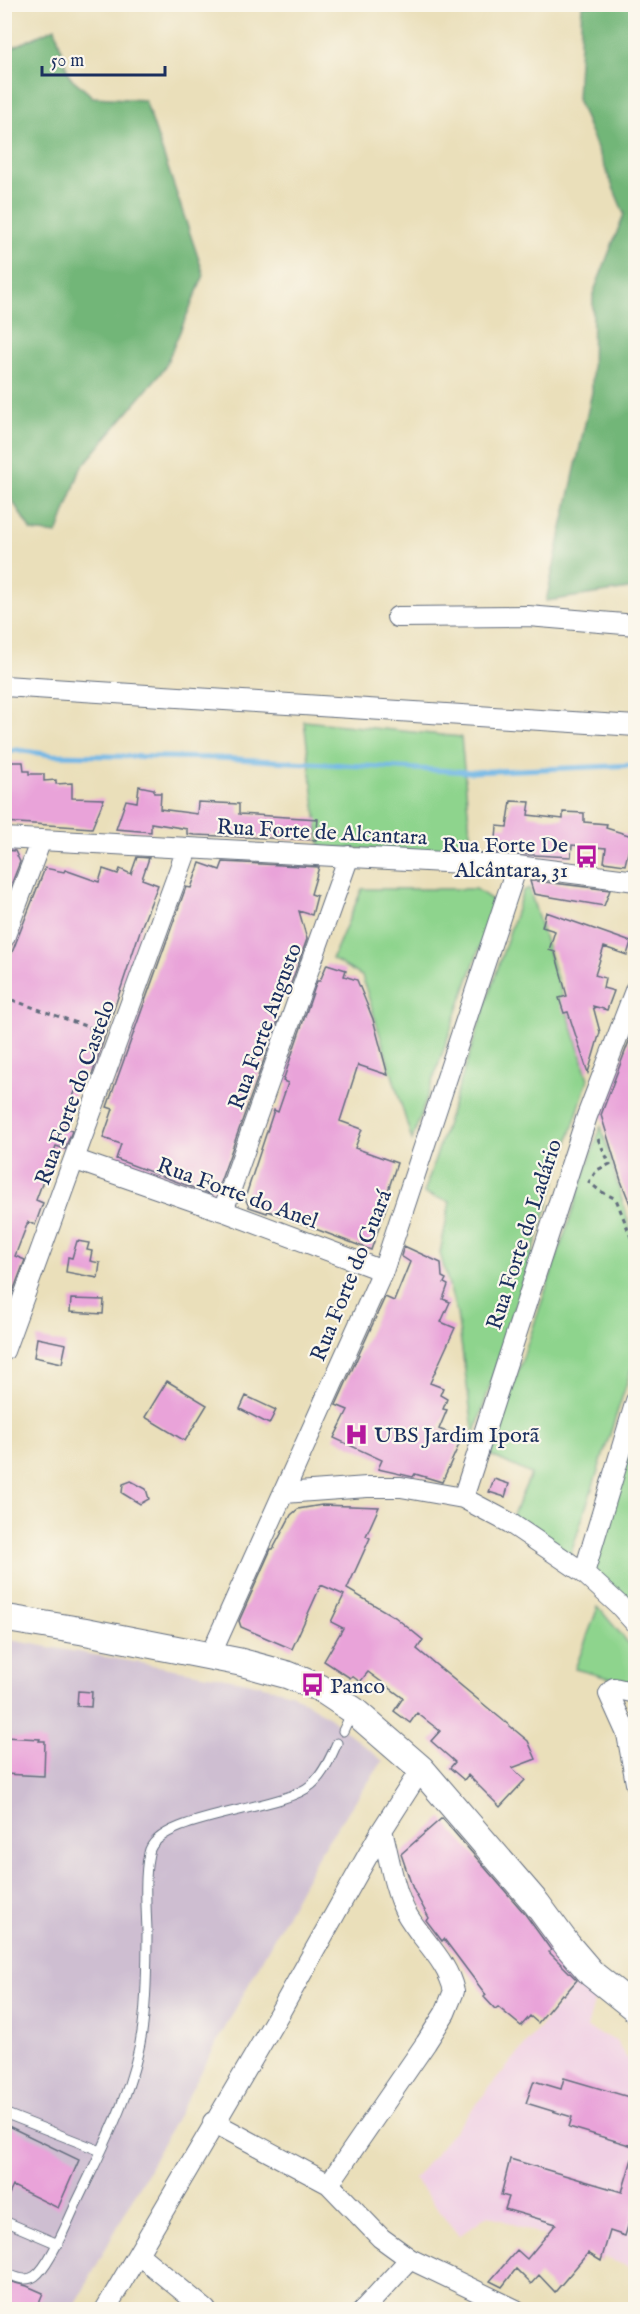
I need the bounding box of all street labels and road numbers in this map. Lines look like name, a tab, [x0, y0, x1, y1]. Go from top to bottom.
street label: Rua Forte de Alcantara	[216, 813, 429, 853]
street label: Rua Forte Augusto	[223, 939, 309, 1114]
street label: Rua Forte do Castelo	[29, 996, 122, 1189]
street label: Rua Forte do Ladário	[481, 1136, 569, 1334]
street label: Rua Forte do Anel	[153, 1152, 322, 1236]
street label: Rua Forte do Guará	[305, 1185, 399, 1366]

